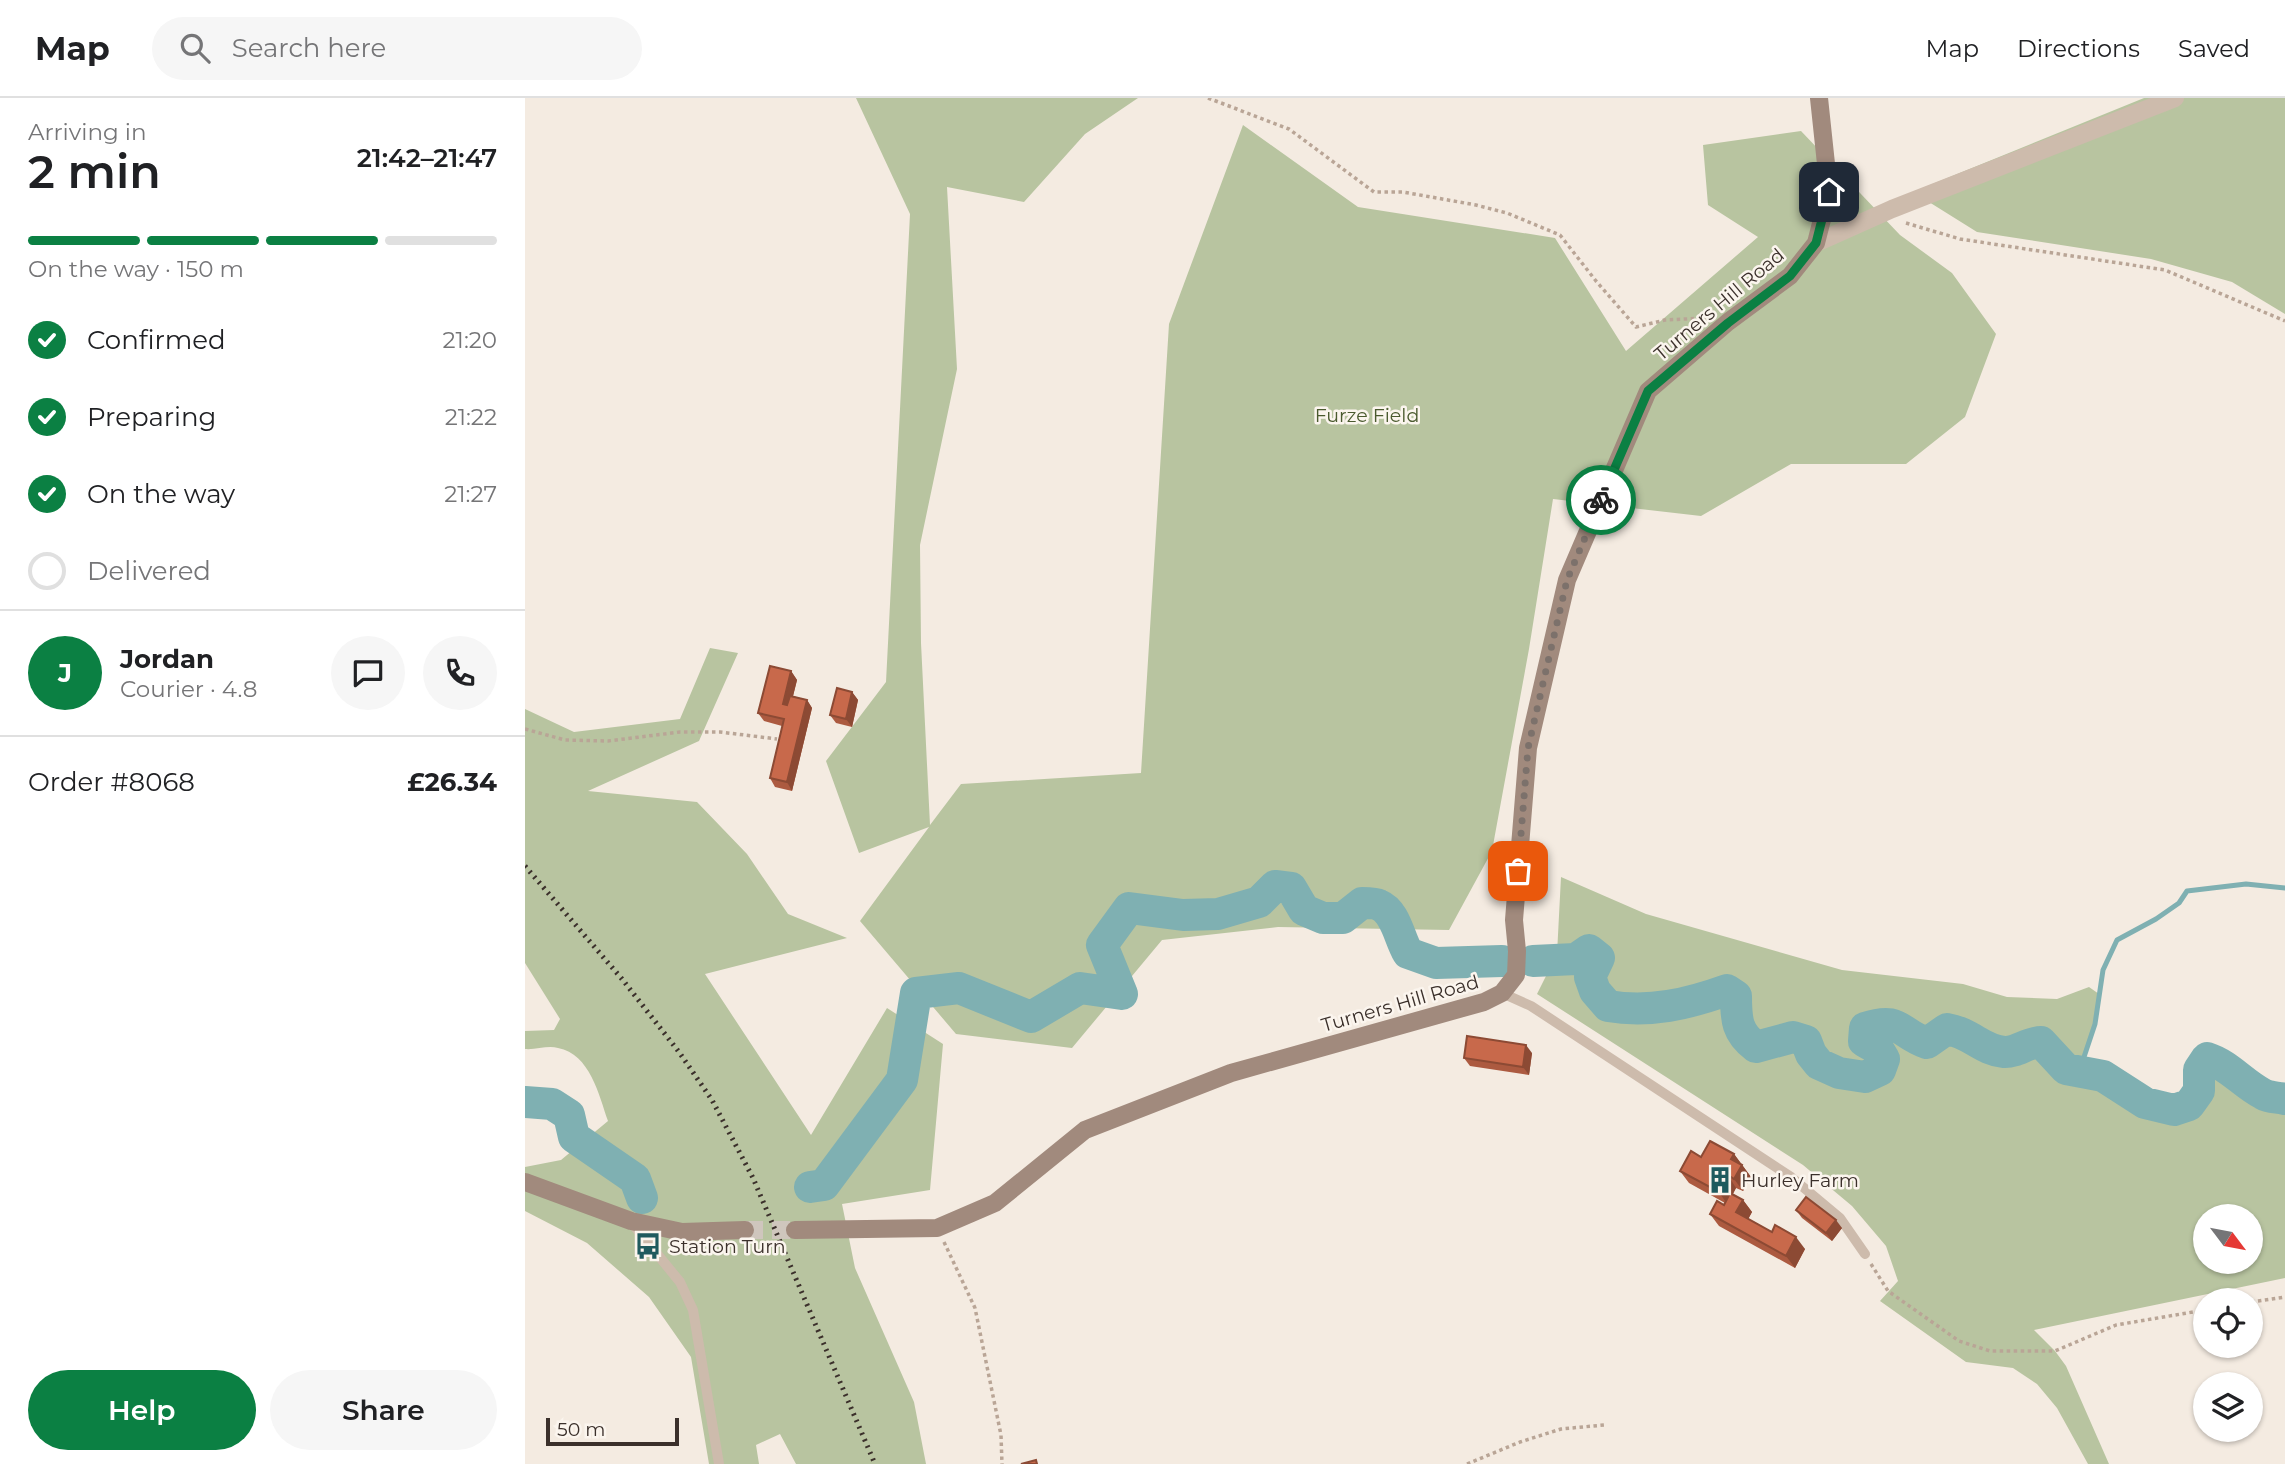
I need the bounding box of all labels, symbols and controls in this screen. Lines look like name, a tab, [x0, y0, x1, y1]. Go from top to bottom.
search box	[152, 17, 642, 80]
text: Map	[35, 28, 110, 68]
icon: search	[176, 29, 214, 67]
text: Search here	[232, 32, 386, 64]
text: Map	[1926, 34, 1979, 63]
text: Directions	[2017, 34, 2140, 63]
text: Saved	[2178, 34, 2250, 63]
text: Arriving in	[28, 118, 147, 146]
text: 21:42–21:47	[357, 142, 497, 174]
text: 2 min	[28, 143, 161, 200]
pin	[1799, 162, 1859, 222]
icon: home	[1810, 173, 1848, 211]
street label: Turners Hill Road	[1650, 243, 1789, 365]
text: On the way · 150 m	[28, 255, 244, 283]
icon: check	[28, 321, 66, 359]
text: Confirmed	[87, 324, 226, 356]
text: 21:20	[443, 326, 497, 354]
icon: check	[28, 398, 66, 436]
text: Preparing	[87, 401, 216, 433]
text: 21:22	[445, 403, 497, 431]
park label: Furze Field	[1315, 404, 1419, 427]
courier	[1566, 465, 1636, 535]
icon: check	[28, 475, 66, 513]
text: On the way	[87, 478, 235, 510]
text: 21:27	[444, 480, 497, 508]
icon: bike	[1582, 481, 1620, 519]
text: Delivered	[87, 555, 211, 587]
button: chat	[331, 636, 405, 710]
button: phone	[423, 636, 497, 710]
text: Jordan	[120, 643, 214, 675]
text: J	[58, 657, 72, 689]
text: Courier · 4.8	[120, 675, 257, 703]
text: Order #8068	[28, 766, 195, 798]
text: £26.34	[407, 766, 497, 798]
pin	[1488, 841, 1548, 901]
icon: bag	[1499, 852, 1537, 890]
street label: Turners Hill Road	[1319, 970, 1481, 1037]
building icon: Hurley Farm	[1705, 1165, 1735, 1195]
place label: Hurley Farm	[1741, 1169, 1859, 1192]
north arrow	[2193, 1204, 2263, 1274]
map controls	[2193, 1204, 2263, 1442]
bus stop icon: Station Turn	[633, 1231, 663, 1261]
place label: Station Turn	[669, 1235, 786, 1258]
button: locate	[2193, 1288, 2263, 1358]
button: Help	[28, 1370, 256, 1450]
button: Share	[270, 1370, 497, 1450]
button: layers	[2193, 1372, 2263, 1442]
scale bar	[546, 1415, 679, 1447]
text: 50 m	[557, 1418, 605, 1441]

